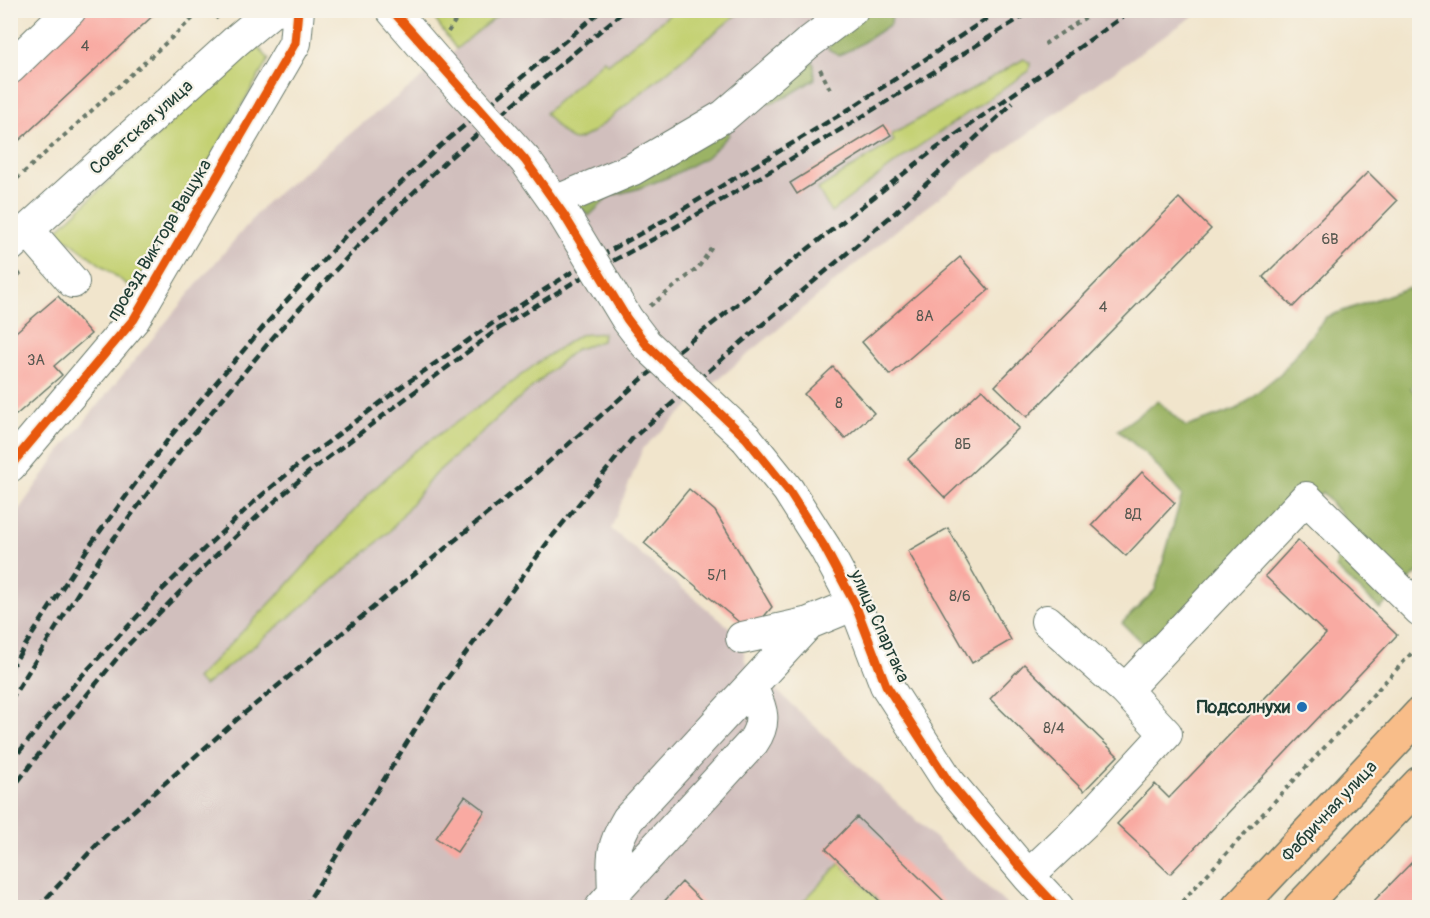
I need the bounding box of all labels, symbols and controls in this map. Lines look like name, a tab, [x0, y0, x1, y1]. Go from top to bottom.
house number: 4	[81, 37, 90, 56]
street label: Советская улица	[85, 75, 198, 180]
street label: проезд Виктора Ващука	[102, 155, 217, 325]
house number: 6В	[1321, 230, 1339, 249]
house number: 4	[1099, 298, 1108, 317]
house number: 8А	[916, 307, 934, 326]
house number: 3А	[27, 351, 45, 370]
house number: 8	[835, 394, 843, 413]
house number: 8Б	[955, 435, 971, 454]
house number: 8Д	[1125, 505, 1142, 524]
street label: улица Спартака	[844, 565, 915, 686]
house number: 5/1	[707, 566, 727, 585]
house number: 8/6	[949, 587, 971, 606]
place label: Подсолнухи	[1197, 696, 1290, 719]
marker: Подсолнухи	[1295, 700, 1309, 714]
house number: 8/4	[1043, 719, 1065, 738]
street label: Фабричная улица	[1277, 756, 1382, 867]

